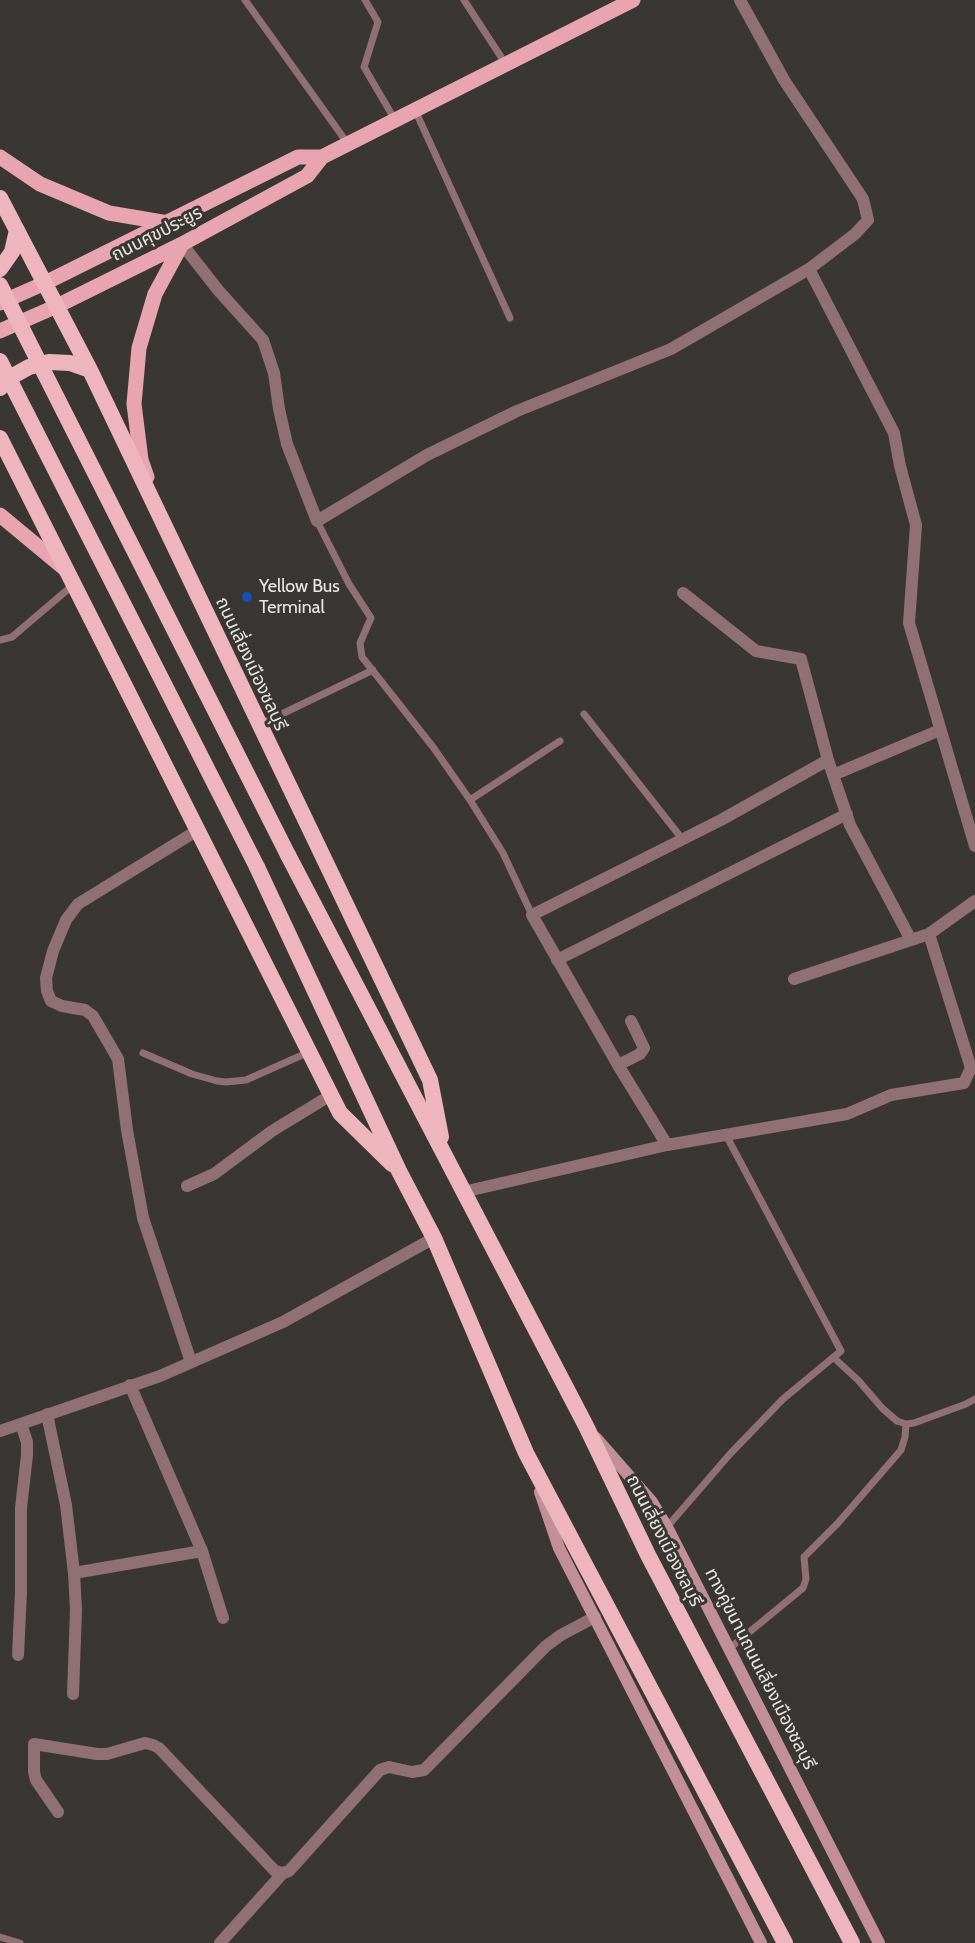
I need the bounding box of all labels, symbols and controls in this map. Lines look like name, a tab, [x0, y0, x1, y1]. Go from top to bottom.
street label: ถนนศุขประยูร	[108, 202, 206, 266]
place label: Yellow Bus Terminal	[259, 576, 340, 618]
marker: Yellow Bus Terminal	[240, 590, 254, 604]
street label: ถนนเลี่ยงเมืองชลบุรี	[211, 594, 291, 734]
street label: ถนนเลี่ยงเมืองชลบุรี	[621, 1472, 707, 1610]
street label: ทางคู่ขนานถนนเลี่ยงเมืองชลบุรี	[700, 1565, 820, 1773]

